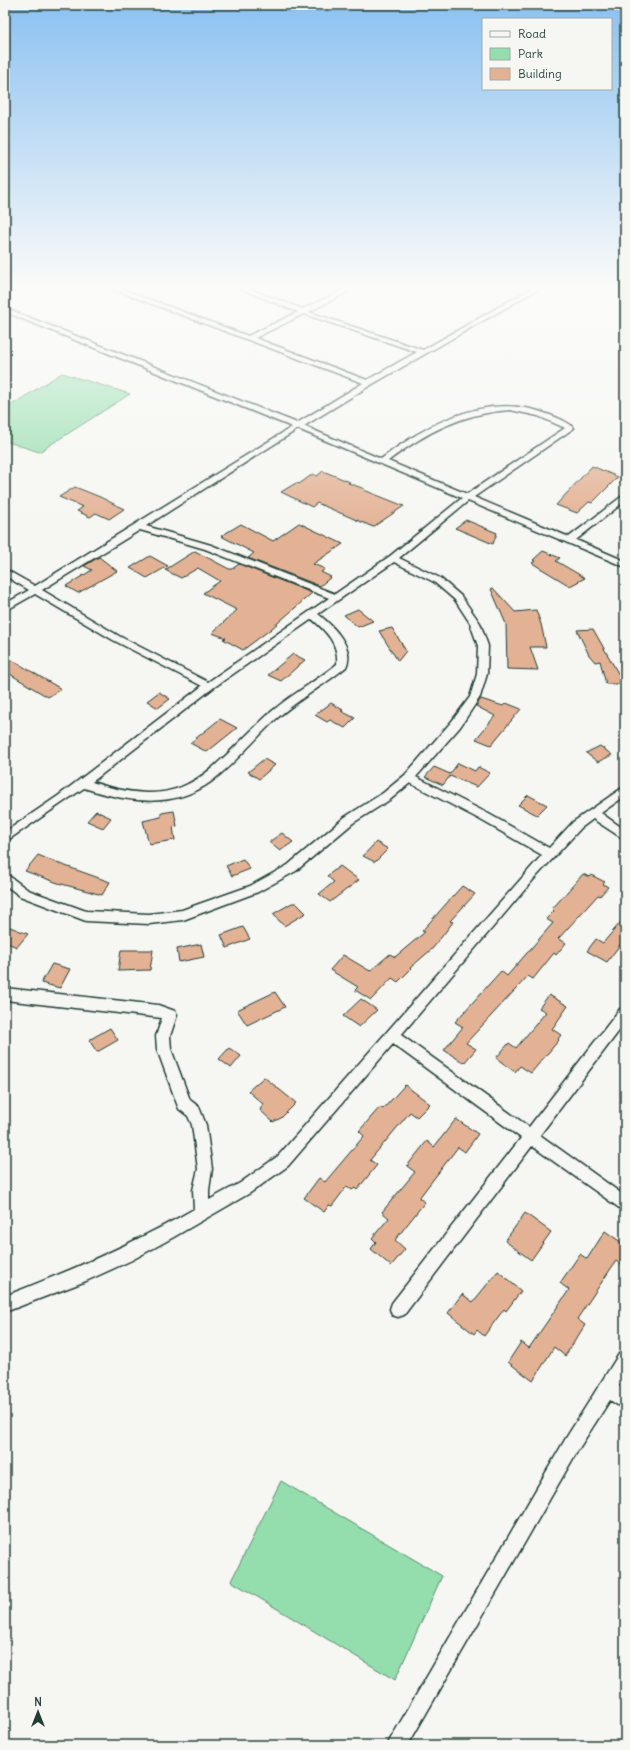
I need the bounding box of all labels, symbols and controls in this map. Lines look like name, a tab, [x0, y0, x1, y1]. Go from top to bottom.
legend	[482, 18, 612, 90]
text: Road	[518, 26, 546, 41]
text: Park	[518, 46, 543, 61]
text: Building	[518, 66, 562, 81]
north arrow	[18, 1692, 58, 1732]
text: N	[34, 1695, 42, 1709]

